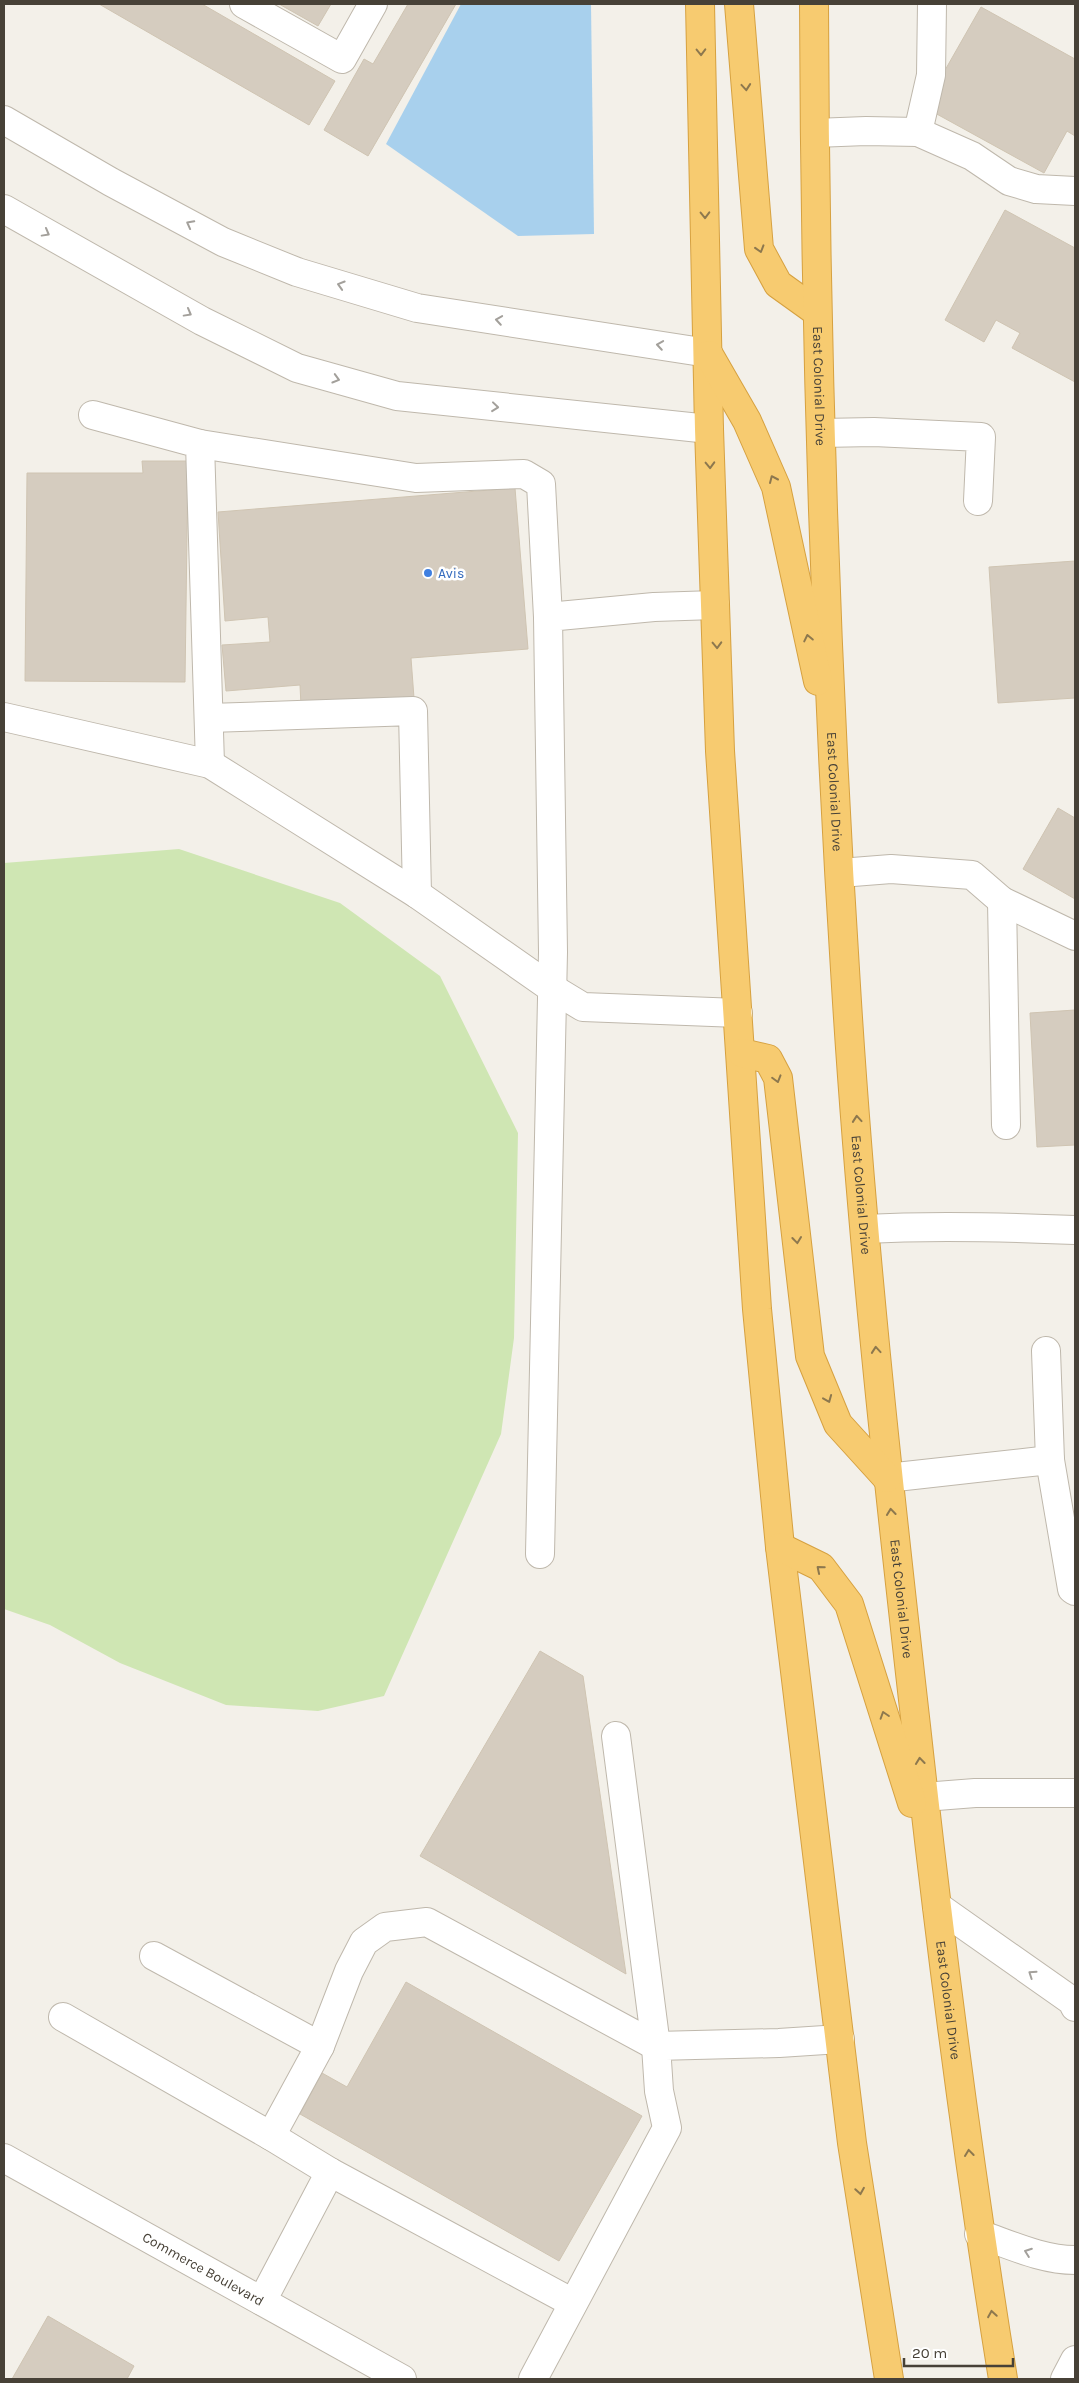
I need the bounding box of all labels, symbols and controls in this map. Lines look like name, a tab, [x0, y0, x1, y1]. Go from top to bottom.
one-way arrow	[696, 49, 707, 57]
one-way arrow	[740, 84, 751, 92]
one-way arrow	[700, 212, 710, 219]
one-way arrow	[187, 221, 196, 231]
one-way arrow	[41, 227, 50, 237]
one-way arrow	[755, 244, 765, 253]
one-way arrow	[337, 280, 345, 290]
one-way arrow	[182, 307, 191, 317]
one-way arrow	[495, 316, 503, 326]
street label: East Colonial Drive	[809, 326, 829, 446]
one-way arrow	[655, 341, 664, 351]
one-way arrow	[331, 373, 340, 384]
one-way arrow	[492, 401, 500, 412]
one-way arrow	[705, 462, 715, 469]
one-way arrow	[768, 475, 779, 484]
place label: Avis	[438, 565, 464, 582]
marker: Avis	[422, 567, 434, 579]
one-way arrow	[804, 633, 814, 642]
one-way arrow	[711, 641, 722, 649]
street label: East Colonial Drive	[823, 731, 846, 852]
one-way arrow	[771, 1075, 781, 1083]
one-way arrow	[851, 1114, 862, 1122]
street label: East Colonial Drive	[848, 1134, 875, 1255]
one-way arrow	[791, 1237, 802, 1245]
one-way arrow	[871, 1346, 882, 1354]
one-way arrow	[821, 1394, 832, 1403]
one-way arrow	[886, 1508, 897, 1516]
street label: East Colonial Drive	[887, 1538, 917, 1659]
one-way arrow	[816, 1565, 825, 1574]
one-way arrow	[880, 1711, 890, 1719]
one-way arrow	[915, 1756, 926, 1764]
street label: East Colonial Drive	[933, 1940, 965, 2060]
one-way arrow	[1028, 1971, 1037, 1980]
one-way arrow	[964, 2149, 975, 2157]
one-way arrow	[854, 2187, 864, 2195]
street label: Commerce Boulevard	[139, 2228, 267, 2309]
one-way arrow	[1024, 2247, 1032, 2257]
one-way arrow	[988, 2309, 998, 2318]
scale bar	[904, 2336, 1013, 2368]
text: 20 m	[912, 2344, 947, 2362]

